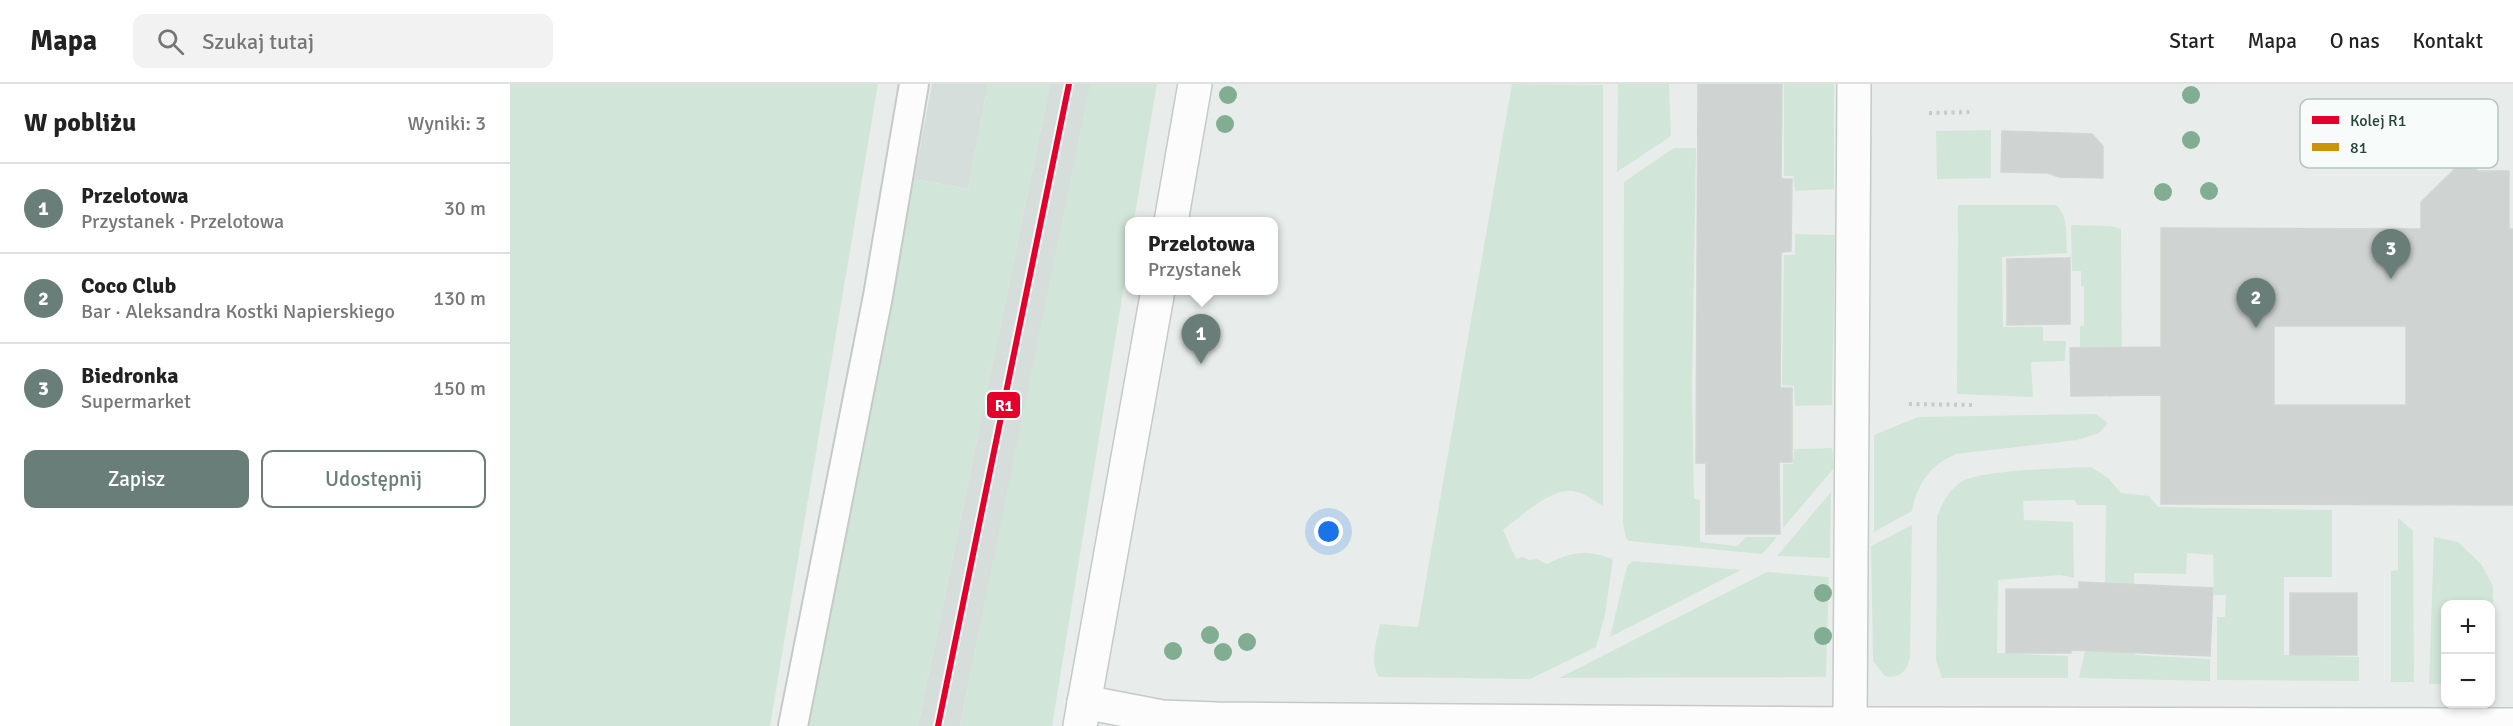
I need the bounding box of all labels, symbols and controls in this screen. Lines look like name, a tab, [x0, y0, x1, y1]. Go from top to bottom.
search box	[133, 14, 553, 68]
text: Mapa	[30, 24, 97, 58]
icon: search	[154, 25, 187, 58]
text: Szukaj tutaj	[202, 28, 314, 55]
text: Start	[2169, 28, 2214, 54]
text: Mapa	[2247, 28, 2297, 54]
text: O nas	[2330, 28, 2380, 54]
text: Kontakt	[2413, 28, 2483, 54]
legend	[2300, 99, 2498, 168]
text: W pobliżu	[24, 107, 136, 139]
text: Wyniki: 3	[407, 111, 486, 136]
text: Kolej R1	[2350, 111, 2406, 131]
text: 81	[2350, 138, 2367, 158]
text: Przelotowa	[81, 182, 189, 209]
text: 1	[38, 196, 49, 221]
text: 30 m	[444, 196, 486, 221]
text: Przystanek · Przelotowa	[81, 209, 284, 234]
popup	[1125, 217, 1278, 295]
text: Przelotowa	[1148, 230, 1255, 257]
pin: 3	[2372, 230, 2410, 279]
text: Przystanek	[1148, 257, 1241, 282]
text: Coco Club	[81, 272, 176, 299]
pin: 2	[2236, 278, 2276, 328]
text: 2	[38, 286, 49, 311]
text: 130 m	[433, 286, 486, 311]
text: Bar · Aleksandra Kostki Napierskiego	[81, 299, 395, 324]
pin: 1	[1182, 314, 1220, 364]
text: Biedronka	[81, 362, 179, 389]
text: 3	[38, 376, 49, 401]
text: 150 m	[433, 376, 486, 401]
text: Supermarket	[81, 389, 191, 414]
line badge: R1	[986, 391, 1021, 419]
text: R1	[995, 396, 1014, 416]
button: Zapisz	[24, 450, 249, 508]
button: Udostępnij	[261, 450, 486, 508]
your location	[1314, 517, 1343, 546]
map controls	[2441, 600, 2495, 708]
button: +	[2441, 600, 2495, 654]
button: −	[2441, 654, 2495, 708]

